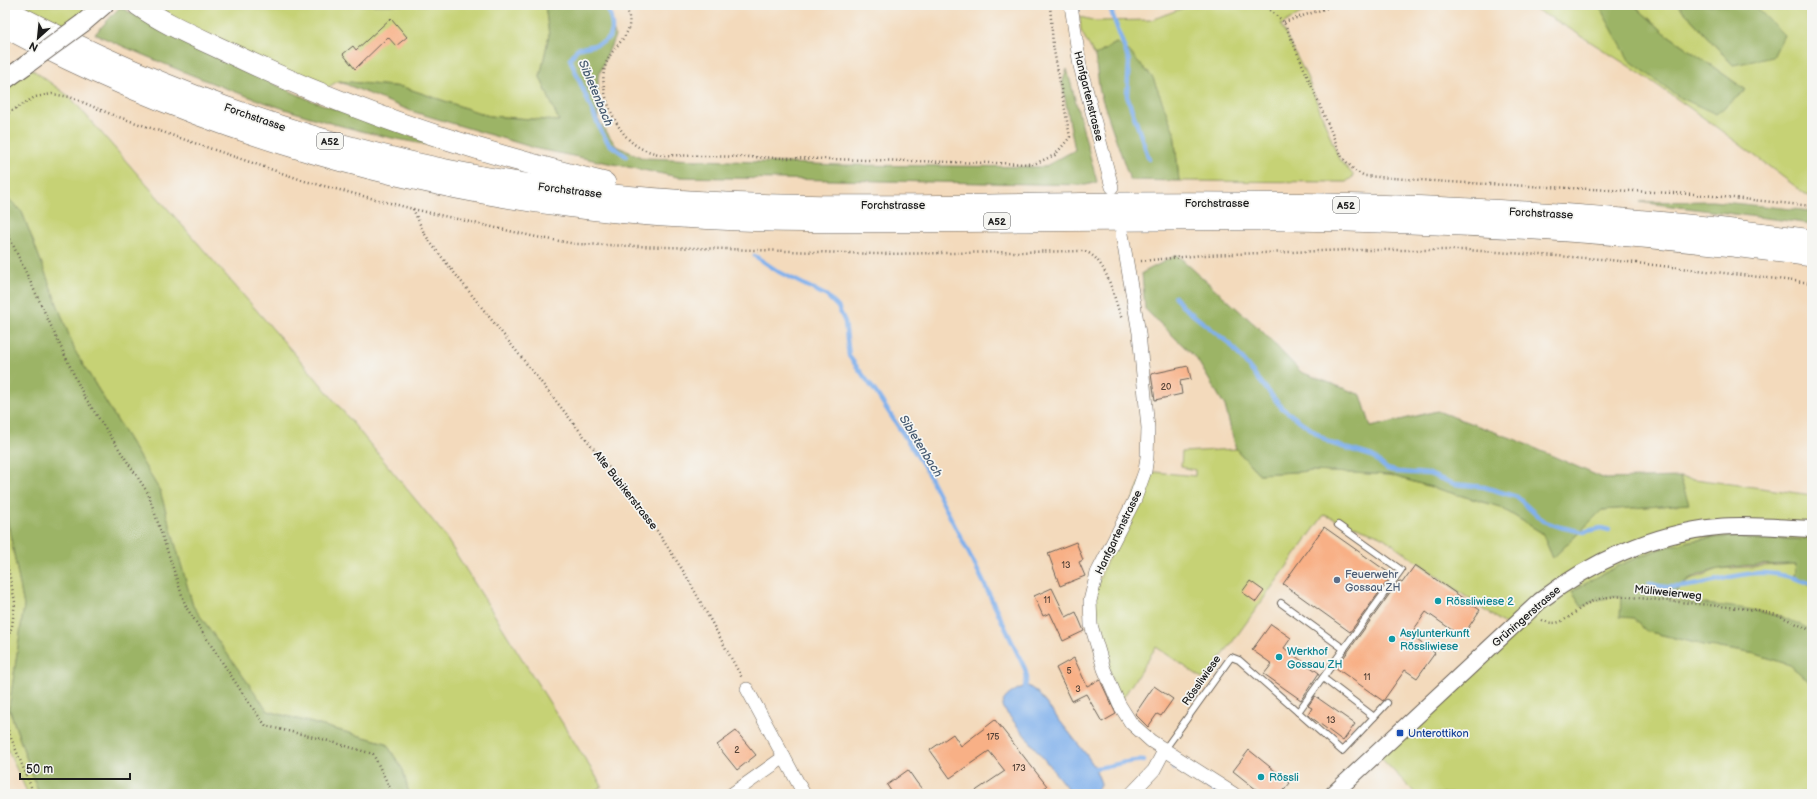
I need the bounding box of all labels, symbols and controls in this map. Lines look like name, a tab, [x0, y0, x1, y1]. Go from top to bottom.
north arrow	[18, 18, 58, 58]
text: N	[27, 39, 40, 54]
street label: Hanfgartenstrasse	[1071, 50, 1106, 143]
water label: Sibletenbach	[575, 58, 616, 129]
street label: Forchstrasse	[222, 101, 288, 134]
road number: A52	[317, 133, 343, 149]
street label: Forchstrasse	[537, 180, 603, 201]
street label: Forchstrasse	[1185, 197, 1250, 210]
road number: A52	[1333, 197, 1359, 213]
street label: Forchstrasse	[861, 199, 926, 212]
street label: Forchstrasse	[1508, 205, 1574, 222]
road number: A52	[984, 213, 1010, 229]
house number: 20	[1161, 382, 1171, 393]
water label: Sibletenbach	[896, 412, 946, 481]
street label: Alte Bubikerstrasse	[591, 448, 661, 533]
street label: Hanfgartenstrasse	[1092, 488, 1145, 577]
house number: 13	[1061, 560, 1071, 571]
place label: Feuerwehr Gossau ZH	[1345, 568, 1401, 594]
marker: Feuerwehr Gossau ZH	[1332, 575, 1342, 585]
street label: Müliweierweg	[1634, 582, 1702, 603]
street label: Grüningerstrasse	[1489, 583, 1564, 650]
house number: 11	[1044, 595, 1050, 606]
place label: Rössliwiese 2	[1446, 595, 1514, 608]
marker: Rössliwiese 2	[1433, 596, 1443, 606]
place label: Asylunterkunft Rössliwiese	[1400, 627, 1470, 653]
marker: Asylunterkunft Rössliwiese	[1387, 634, 1397, 644]
place label: Werkhof Gossau ZH	[1287, 645, 1343, 671]
street label: Rössliwiese	[1179, 652, 1224, 708]
marker: Werkhof Gossau ZH	[1274, 652, 1284, 662]
house number: 5	[1066, 666, 1072, 677]
house number: 11	[1364, 672, 1370, 683]
house number: 3	[1075, 684, 1081, 695]
house number: 13	[1326, 715, 1336, 726]
place label: Unterottikon	[1408, 727, 1469, 740]
marker: Unterottikon	[1395, 728, 1405, 738]
house number: 175	[986, 732, 1000, 743]
house number: 2	[734, 745, 740, 756]
scale bar	[20, 755, 130, 781]
text: 50 m	[26, 762, 53, 777]
house number: 173	[1012, 763, 1026, 774]
place label: Rössli	[1269, 771, 1299, 784]
marker: Rössli	[1256, 772, 1266, 782]

